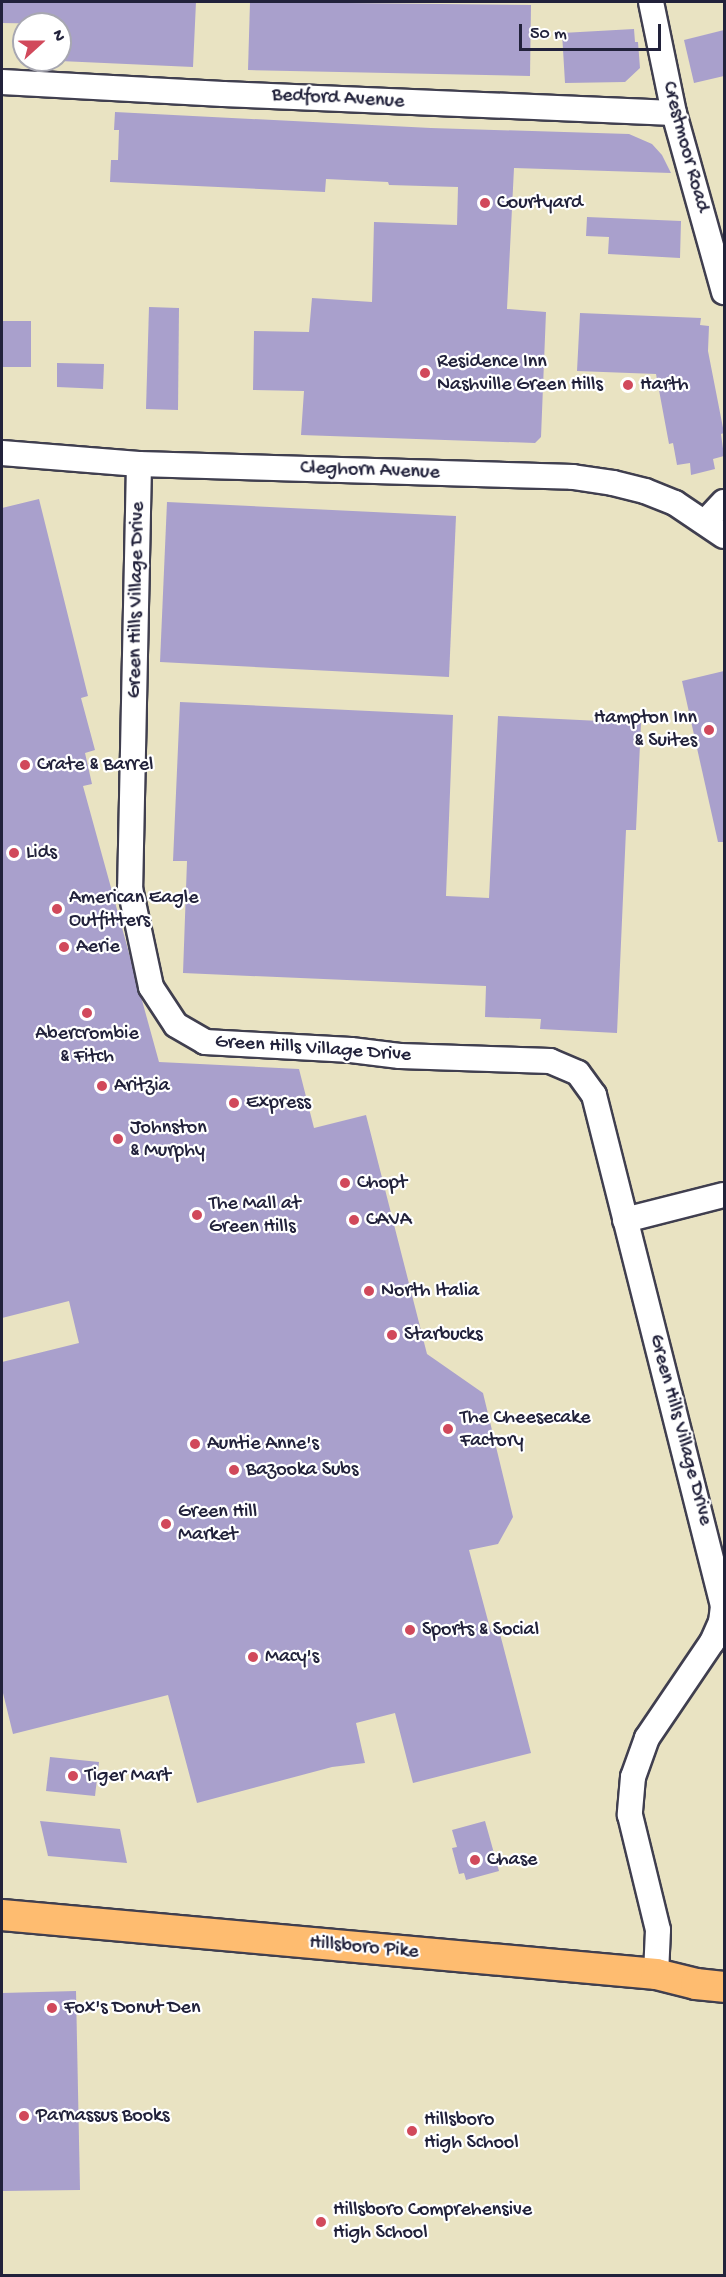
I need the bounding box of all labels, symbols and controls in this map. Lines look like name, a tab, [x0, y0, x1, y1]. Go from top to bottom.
north arrow	[12, 12, 72, 72]
scale bar	[522, 12, 664, 50]
text: 50 m	[530, 24, 567, 45]
text: N	[47, 28, 68, 44]
street label: Crestmoor Road	[656, 79, 714, 215]
street label: Bedford Avenue	[271, 84, 405, 114]
place label: Courtyard	[497, 191, 583, 215]
marker: Courtyard	[478, 196, 492, 210]
place label: Residence Inn Nashville Green Hills	[437, 350, 603, 397]
marker: Residence Inn Nashville Green Hills	[418, 366, 432, 380]
place label: Harth	[640, 373, 689, 397]
marker: Harth	[621, 378, 635, 392]
street label: Cleghorn Avenue	[300, 457, 440, 485]
street label: Green Hills Village Drive	[123, 501, 151, 699]
place label: Hampton Inn & Suites	[594, 706, 697, 753]
marker: Hampton Inn & Suites	[702, 723, 716, 737]
place label: Crate & Barrel	[37, 753, 153, 777]
marker: Crate & Barrel	[18, 758, 32, 772]
place label: Lids	[26, 841, 57, 865]
marker: Lids	[7, 846, 21, 860]
place label: American Eagle Outfitters	[69, 886, 199, 933]
marker: American Eagle Outfitters	[50, 902, 64, 916]
place label: Aerie	[76, 935, 120, 959]
marker: Aerie	[57, 940, 71, 954]
marker: Abercrombie & Fitch	[80, 1006, 94, 1020]
place label: Abercrombie & Fitch	[35, 1022, 139, 1069]
street label: Green Hills Village Drive	[214, 1030, 412, 1068]
place label: Aritzia	[114, 1074, 170, 1098]
marker: Aritzia	[95, 1079, 109, 1093]
place label: Express	[246, 1091, 311, 1115]
marker: Express	[227, 1096, 241, 1110]
place label: Johnston & Murphy	[130, 1116, 207, 1163]
marker: Johnston & Murphy	[111, 1132, 125, 1146]
place label: Chopt	[357, 1171, 407, 1195]
marker: Chopt	[338, 1176, 352, 1190]
place label: The Mall at Green Hills	[209, 1192, 300, 1239]
marker: The Mall at Green Hills	[190, 1208, 204, 1222]
place label: CAVA	[366, 1208, 412, 1232]
marker: CAVA	[347, 1213, 361, 1227]
place label: North Italia	[381, 1279, 479, 1303]
marker: North Italia	[362, 1284, 376, 1298]
place label: Starbucks	[404, 1323, 483, 1347]
marker: Starbucks	[385, 1328, 399, 1342]
street label: Green Hills Village Drive	[643, 1332, 717, 1528]
place label: The Cheesecake Factory	[460, 1406, 591, 1453]
marker: The Cheesecake Factory	[441, 1422, 455, 1436]
place label: Auntie Anne's	[207, 1432, 319, 1456]
marker: Auntie Anne's	[188, 1437, 202, 1451]
place label: Bazooka Subs	[246, 1458, 358, 1482]
marker: Bazooka Subs	[227, 1463, 241, 1477]
place label: Green Hill Market	[178, 1500, 257, 1547]
marker: Green Hill Market	[159, 1517, 173, 1531]
place label: Sports & Social	[422, 1618, 539, 1642]
marker: Sports & Social	[403, 1623, 417, 1637]
place label: Macy's	[265, 1645, 319, 1669]
marker: Macy's	[246, 1650, 260, 1664]
place label: Tiger Mart	[85, 1764, 171, 1788]
marker: Tiger Mart	[66, 1769, 80, 1783]
place label: Chase	[487, 1848, 537, 1872]
marker: Chase	[468, 1853, 482, 1867]
street label: Hillsboro Pike	[308, 1931, 420, 1965]
place label: Fox's Donut Den	[64, 1996, 200, 2020]
marker: Fox's Donut Den	[45, 2001, 59, 2015]
place label: Parnassus Books	[36, 2104, 169, 2128]
place label: Hillsboro High School	[424, 2108, 519, 2155]
marker: Parnassus Books	[17, 2109, 31, 2123]
marker: Hillsboro High School	[405, 2124, 419, 2138]
place label: Hillsboro Comprehensive High School	[333, 2198, 532, 2245]
marker: Hillsboro Comprehensive High School	[314, 2215, 328, 2229]

